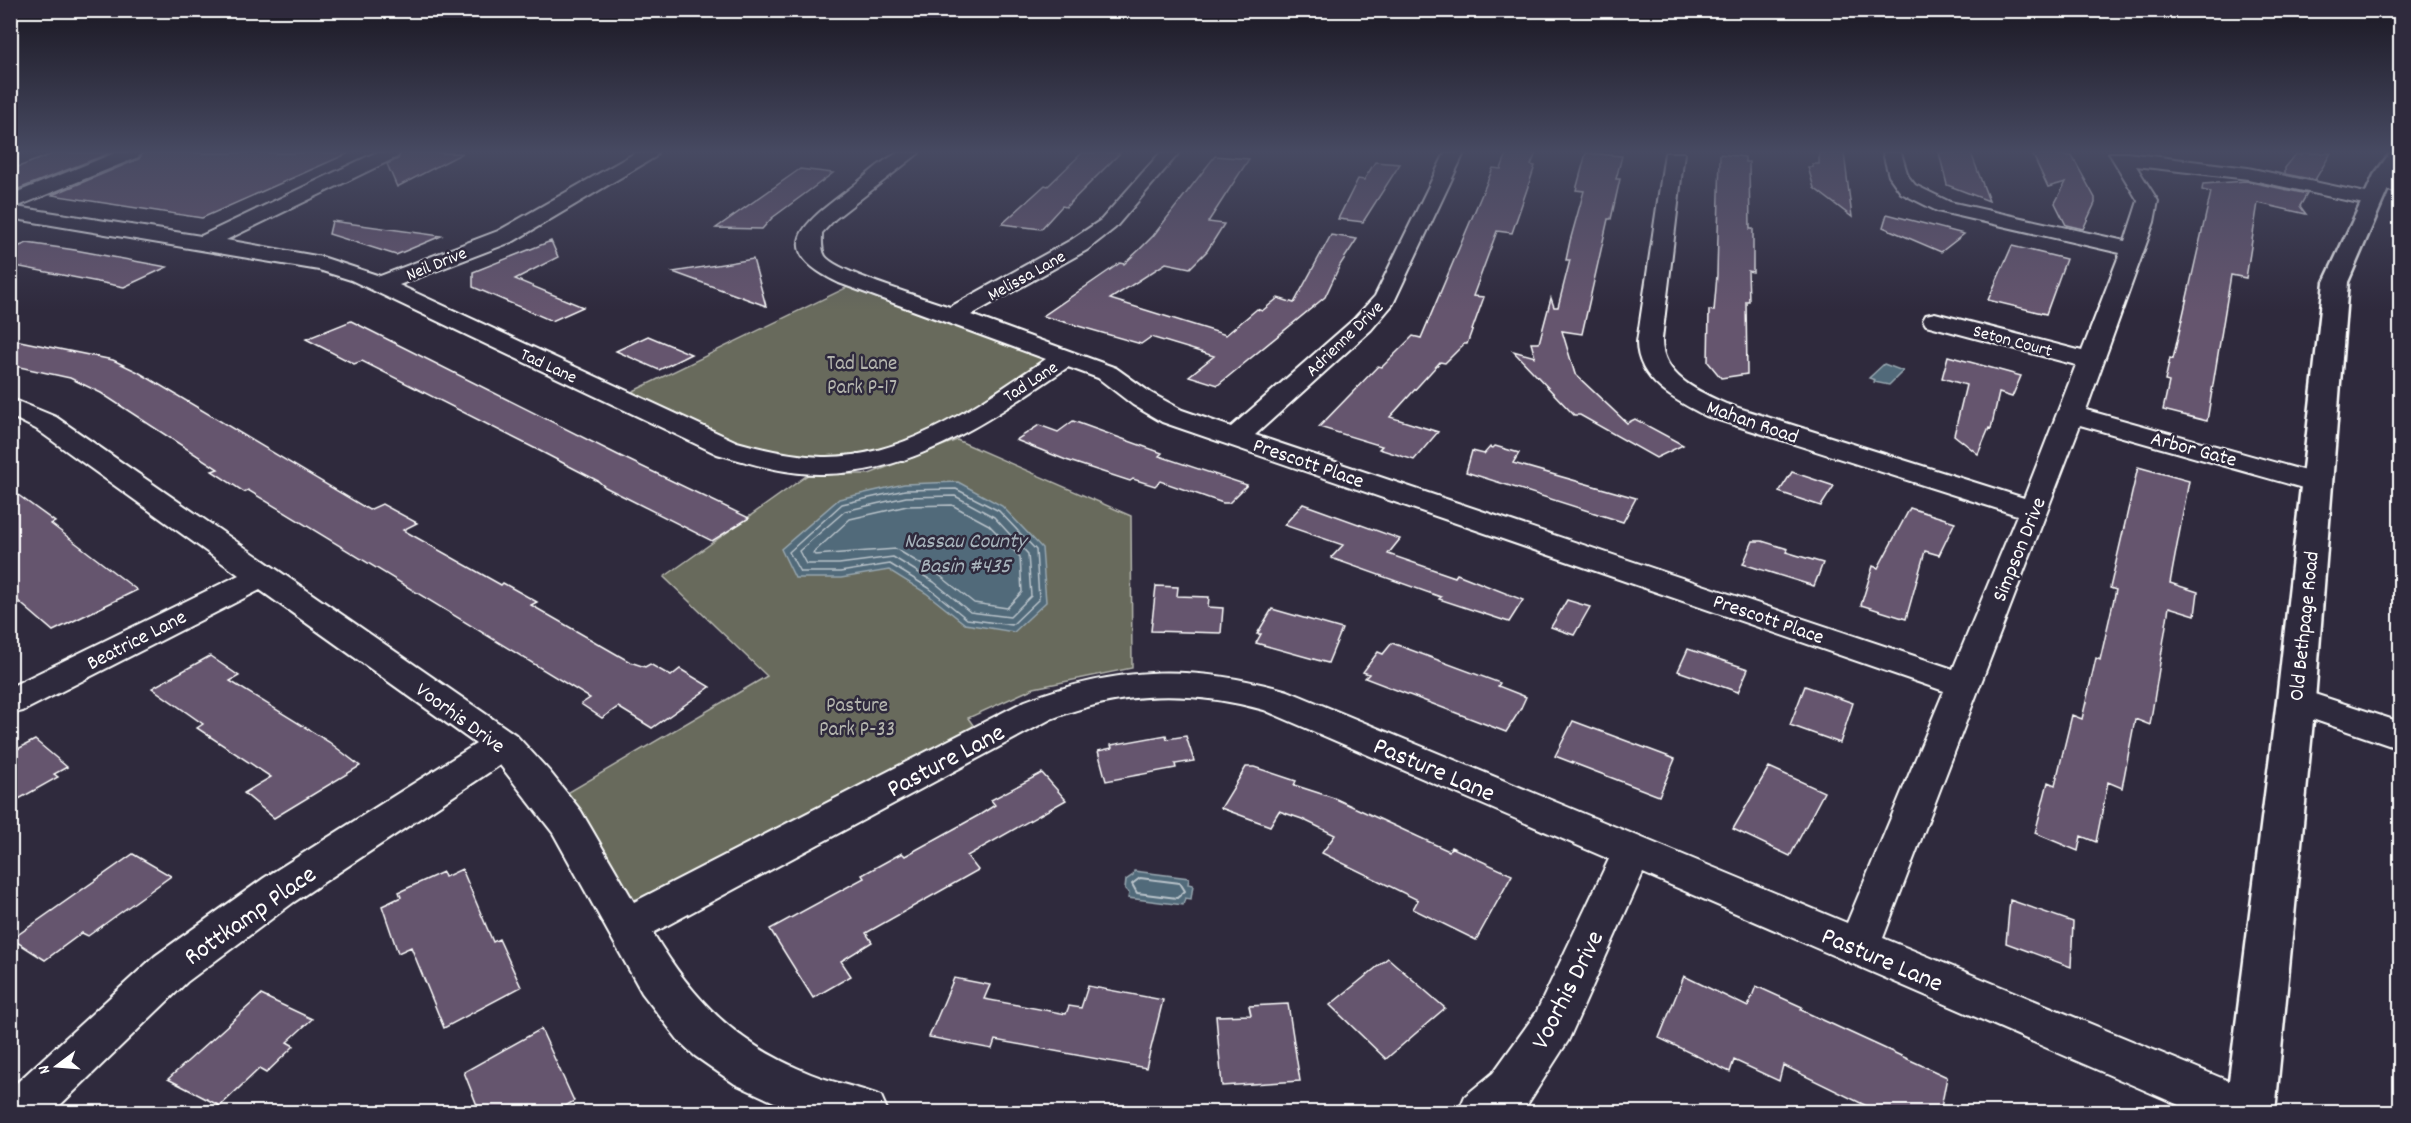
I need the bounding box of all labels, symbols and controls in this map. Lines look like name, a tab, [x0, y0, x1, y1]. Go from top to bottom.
street label: Neil Drive	[403, 242, 471, 289]
street label: Melissa Lane	[984, 245, 1071, 309]
street label: Adrienne Drive	[1301, 296, 1390, 383]
street label: Seton Court	[1970, 320, 2055, 365]
street label: Tad Lane	[515, 343, 581, 391]
park label: Tad Lane Park P-17	[827, 350, 897, 404]
street label: Tad Lane	[999, 356, 1063, 410]
street label: Mahan Road	[1702, 394, 1802, 454]
street label: Arbor Gate	[2147, 425, 2239, 477]
street label: Prescott Place	[1248, 432, 1368, 498]
street label: Simpson Drive	[1986, 493, 2055, 607]
water label: Nassau County Basin #435	[904, 527, 1029, 583]
street label: Old Bethpage Road	[2283, 550, 2329, 703]
street label: Prescott Place	[1708, 588, 1828, 654]
street label: Beatrice Lane	[82, 604, 192, 680]
street label: Voorhis Drive	[408, 677, 510, 762]
park label: Pasture Park P-33	[819, 692, 895, 746]
street label: Pasture Lane	[881, 715, 1012, 809]
street label: Pasture Lane	[1367, 729, 1500, 813]
street label: Rottkamp Place	[177, 858, 325, 976]
street label: Pasture Lane	[1815, 919, 1948, 1003]
street label: Voorhis Drive	[1523, 925, 1615, 1056]
north arrow	[27, 1036, 87, 1096]
text: N	[33, 1062, 57, 1076]

